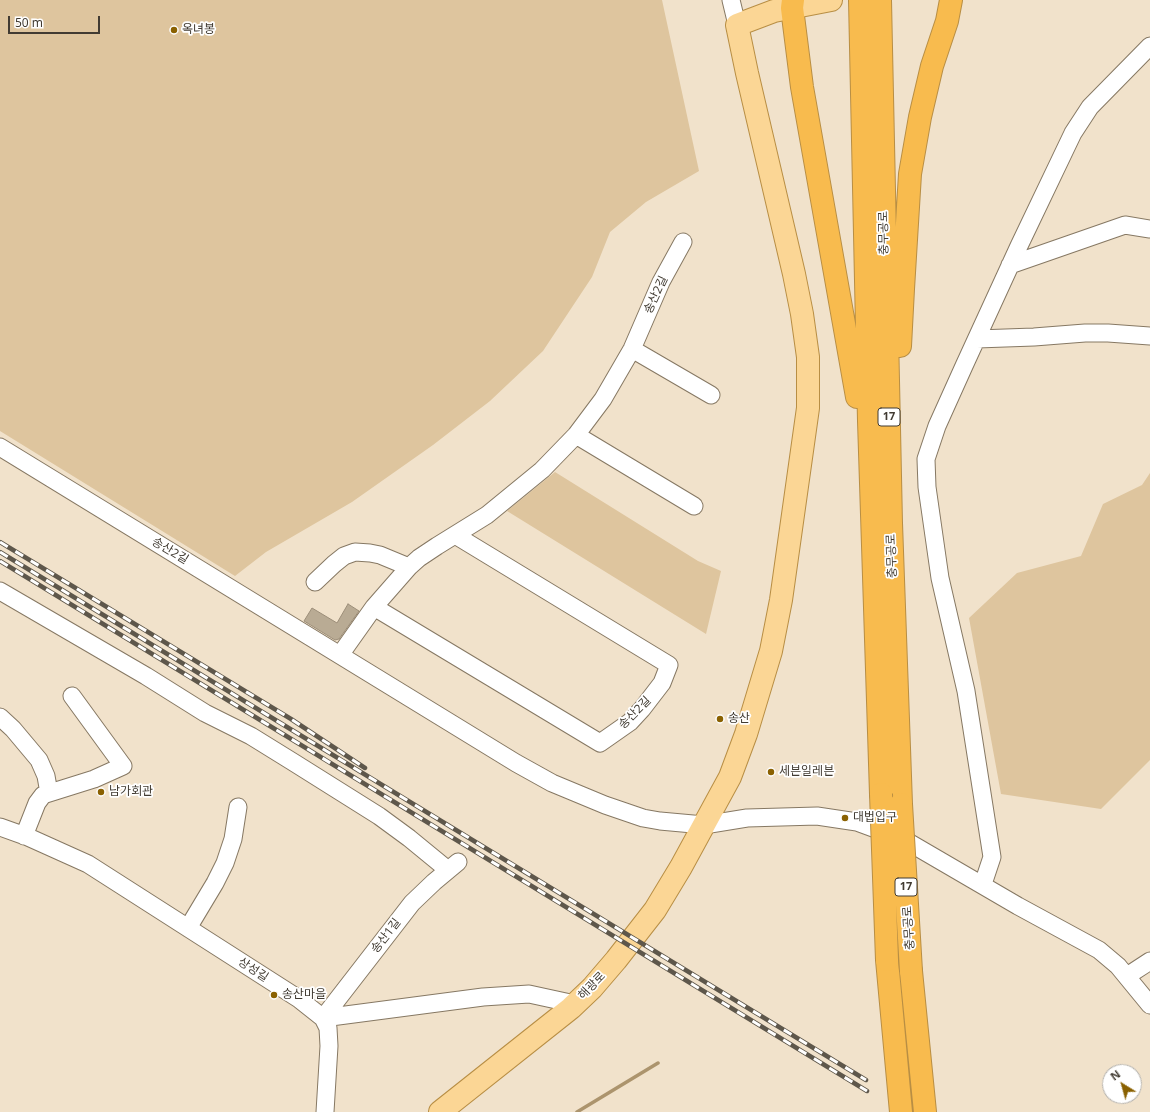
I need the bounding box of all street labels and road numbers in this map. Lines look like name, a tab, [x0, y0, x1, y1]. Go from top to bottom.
street label: 충무공로	[876, 211, 892, 255]
street label: 송산2길	[641, 274, 671, 316]
road number: 17	[878, 408, 900, 426]
street label: 충무공로	[884, 534, 900, 578]
street label: 송산2길	[149, 535, 191, 567]
street label: 송산2길	[616, 694, 654, 732]
road number: 17	[895, 878, 917, 896]
street label: 충무공로	[900, 905, 918, 951]
street label: 송산1길	[368, 916, 404, 956]
street label: 상성길	[235, 955, 271, 985]
street label: 해광로	[575, 969, 609, 1003]

